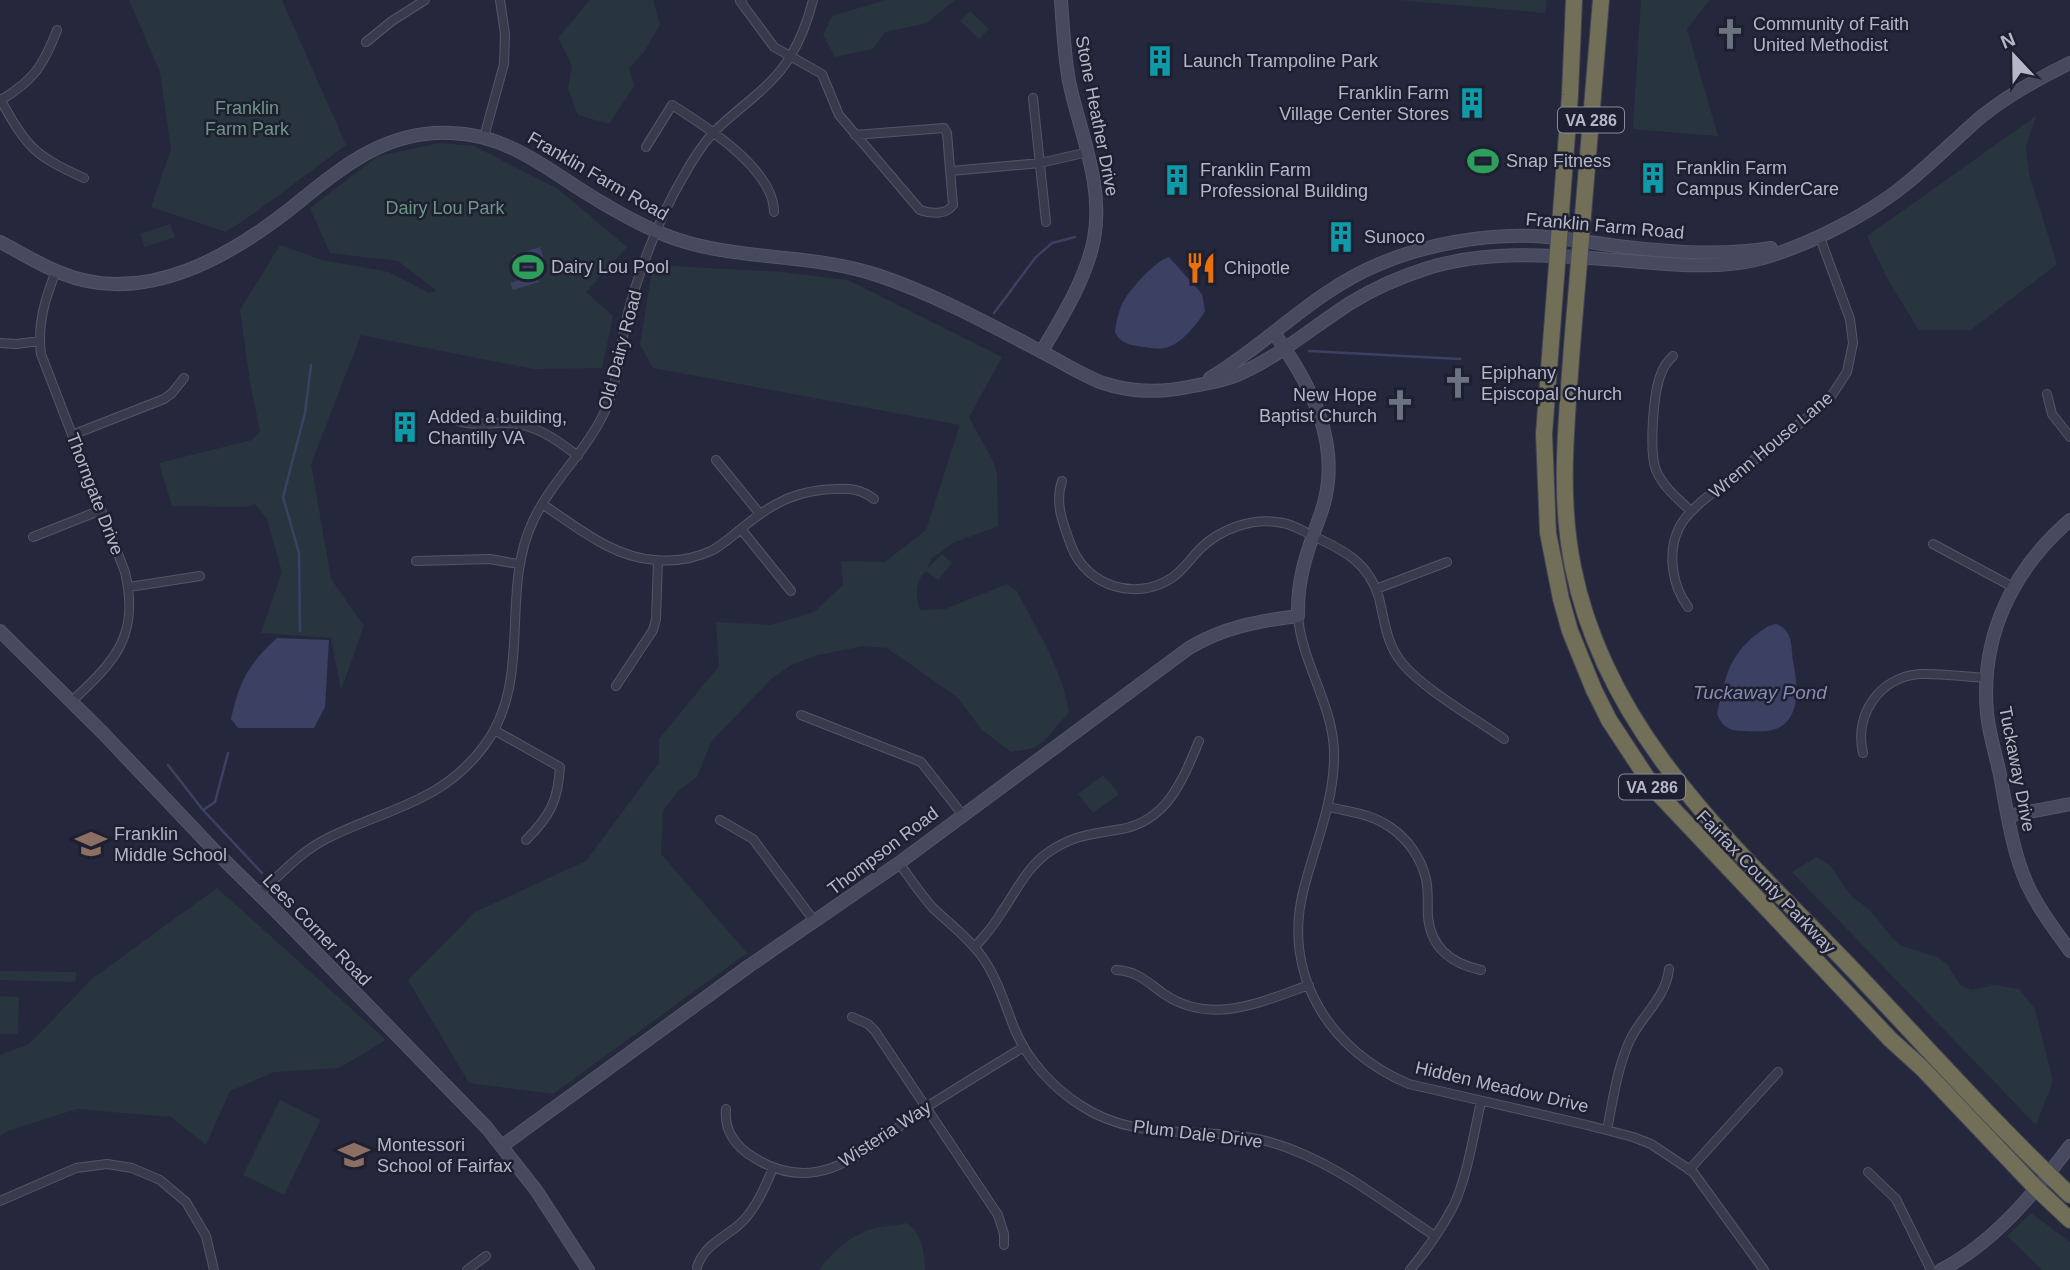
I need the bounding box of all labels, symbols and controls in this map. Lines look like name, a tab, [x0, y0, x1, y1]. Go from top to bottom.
place label: Community of Faith United Methodist	[1753, 14, 1909, 55]
church icon: Community of Faith United Methodist	[1713, 17, 1747, 51]
north arrow	[1979, 21, 2049, 91]
text: N	[1998, 28, 2018, 53]
street label: Stone Heather Drive	[1072, 34, 1122, 198]
building icon: Launch Trampoline Park	[1143, 44, 1177, 78]
place label: Launch Trampoline Park	[1183, 51, 1379, 71]
place label: Franklin Farm Village Center Stores	[1279, 83, 1449, 124]
building icon: Franklin Farm Village Center Stores	[1455, 86, 1489, 120]
park label: Franklin Farm Park	[205, 98, 290, 139]
road number: VA 286	[1558, 108, 1624, 132]
street label: Franklin Farm Road	[524, 128, 672, 224]
sports icon: Snap Fitness	[1466, 144, 1500, 178]
place label: Snap Fitness	[1506, 151, 1611, 171]
place label: Franklin Farm Campus KinderCare	[1676, 158, 1839, 199]
place label: Franklin Farm Professional Building	[1200, 160, 1368, 201]
building icon: Franklin Farm Campus KinderCare	[1636, 161, 1670, 195]
building icon: Franklin Farm Professional Building	[1160, 163, 1194, 197]
park label: Dairy Lou Park	[385, 198, 506, 218]
street label: Franklin Farm Road	[1525, 209, 1685, 243]
building icon: Sunoco	[1324, 220, 1358, 254]
place label: Sunoco	[1364, 227, 1425, 247]
sports icon: Dairy Lou Pool	[511, 250, 545, 284]
restaurant icon: Chipotle	[1184, 251, 1218, 285]
place label: Dairy Lou Pool	[551, 257, 669, 277]
place label: Chipotle	[1224, 258, 1290, 278]
street label: Old Dairy Road	[594, 288, 646, 412]
place label: Epiphany Episcopal Church	[1481, 363, 1622, 404]
church icon: Epiphany Episcopal Church	[1441, 366, 1475, 400]
place label: New Hope Baptist Church	[1259, 385, 1377, 426]
church icon: New Hope Baptist Church	[1383, 388, 1417, 422]
street label: Wrenn House Lane	[1705, 388, 1837, 502]
place label: Added a building, Chantilly VA	[428, 407, 567, 448]
building icon: Added a building, Chantilly VA	[388, 410, 422, 444]
street label: Thorngate Drive	[63, 430, 127, 558]
water label: Tuckaway Pond	[1693, 682, 1828, 703]
street label: Tuckaway Drive	[1995, 705, 2039, 833]
road number: VA 286	[1619, 774, 1685, 800]
street label: Thompson Road	[824, 803, 942, 899]
street label: Fairfax County Parkway	[1692, 806, 1840, 958]
place label: Franklin Middle School	[114, 824, 227, 865]
school or university icon: Franklin Middle School	[74, 827, 108, 861]
street label: Lees Corner Road	[259, 870, 375, 990]
street label: Hidden Meadow Drive	[1413, 1057, 1591, 1117]
street label: Wisteria Way	[835, 1097, 935, 1171]
street label: Plum Dale Drive	[1132, 1116, 1264, 1152]
place label: Montessori School of Fairfax	[377, 1135, 512, 1176]
school or university icon: Montessori School of Fairfax	[337, 1138, 371, 1172]

